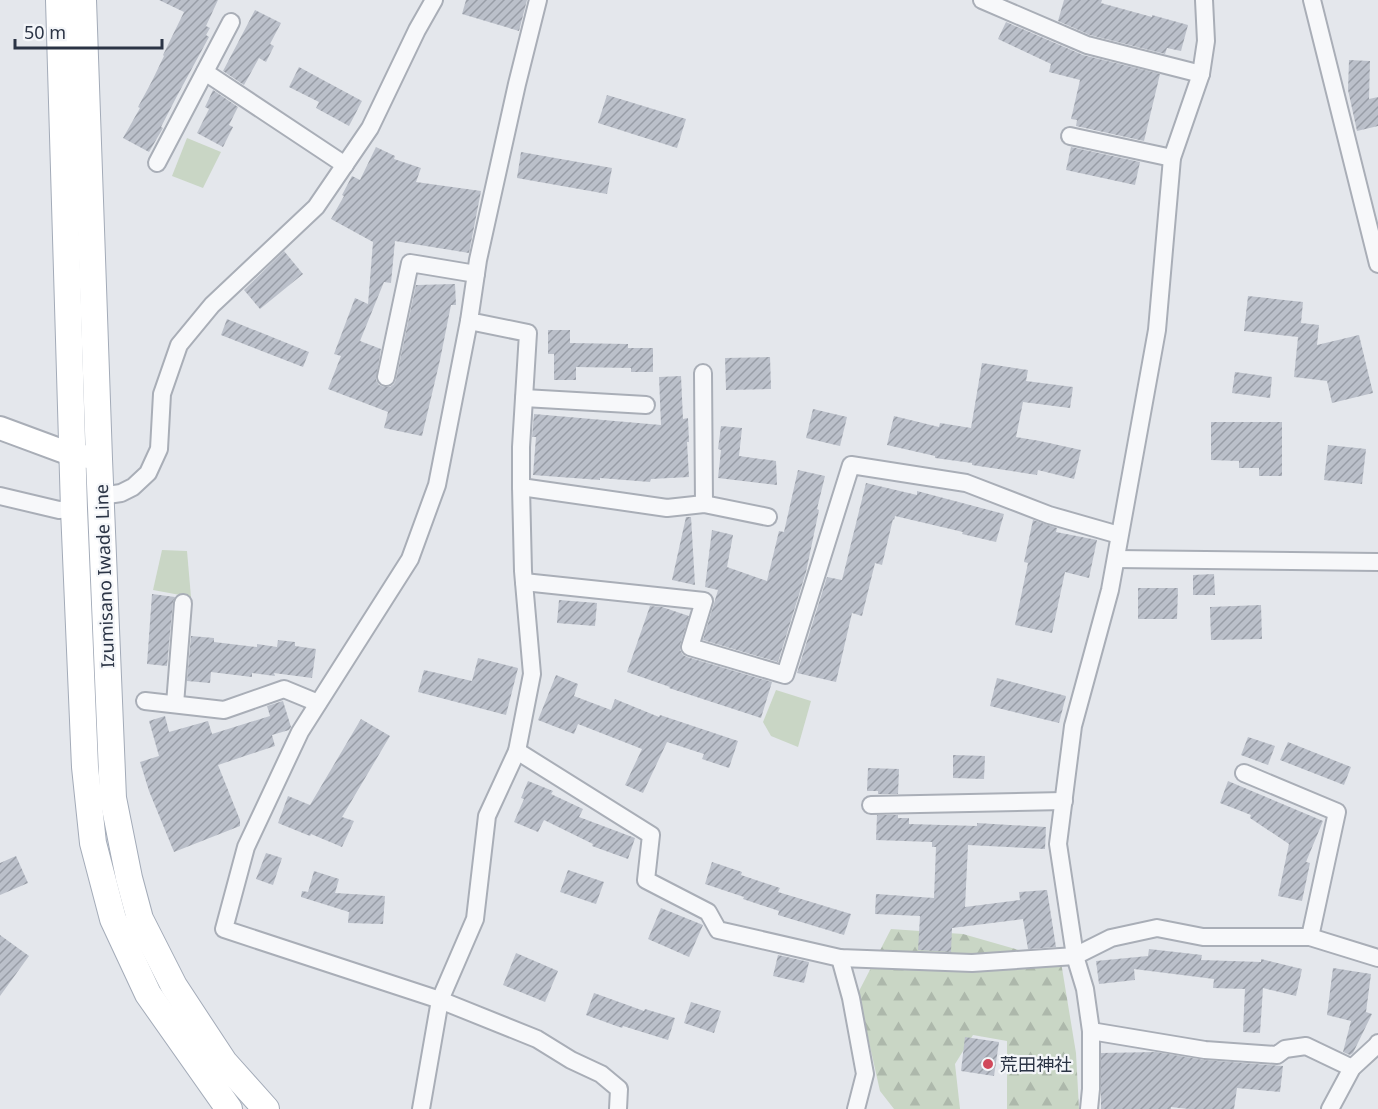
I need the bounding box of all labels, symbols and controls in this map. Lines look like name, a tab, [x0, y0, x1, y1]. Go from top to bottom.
scale bar	[15, 12, 162, 50]
text: 50 m	[24, 20, 66, 44]
street label: Izumisano Iwade Line	[89, 484, 119, 668]
place label: 荒田神社	[1000, 1052, 1072, 1076]
marker: 荒田神社	[981, 1057, 995, 1071]

